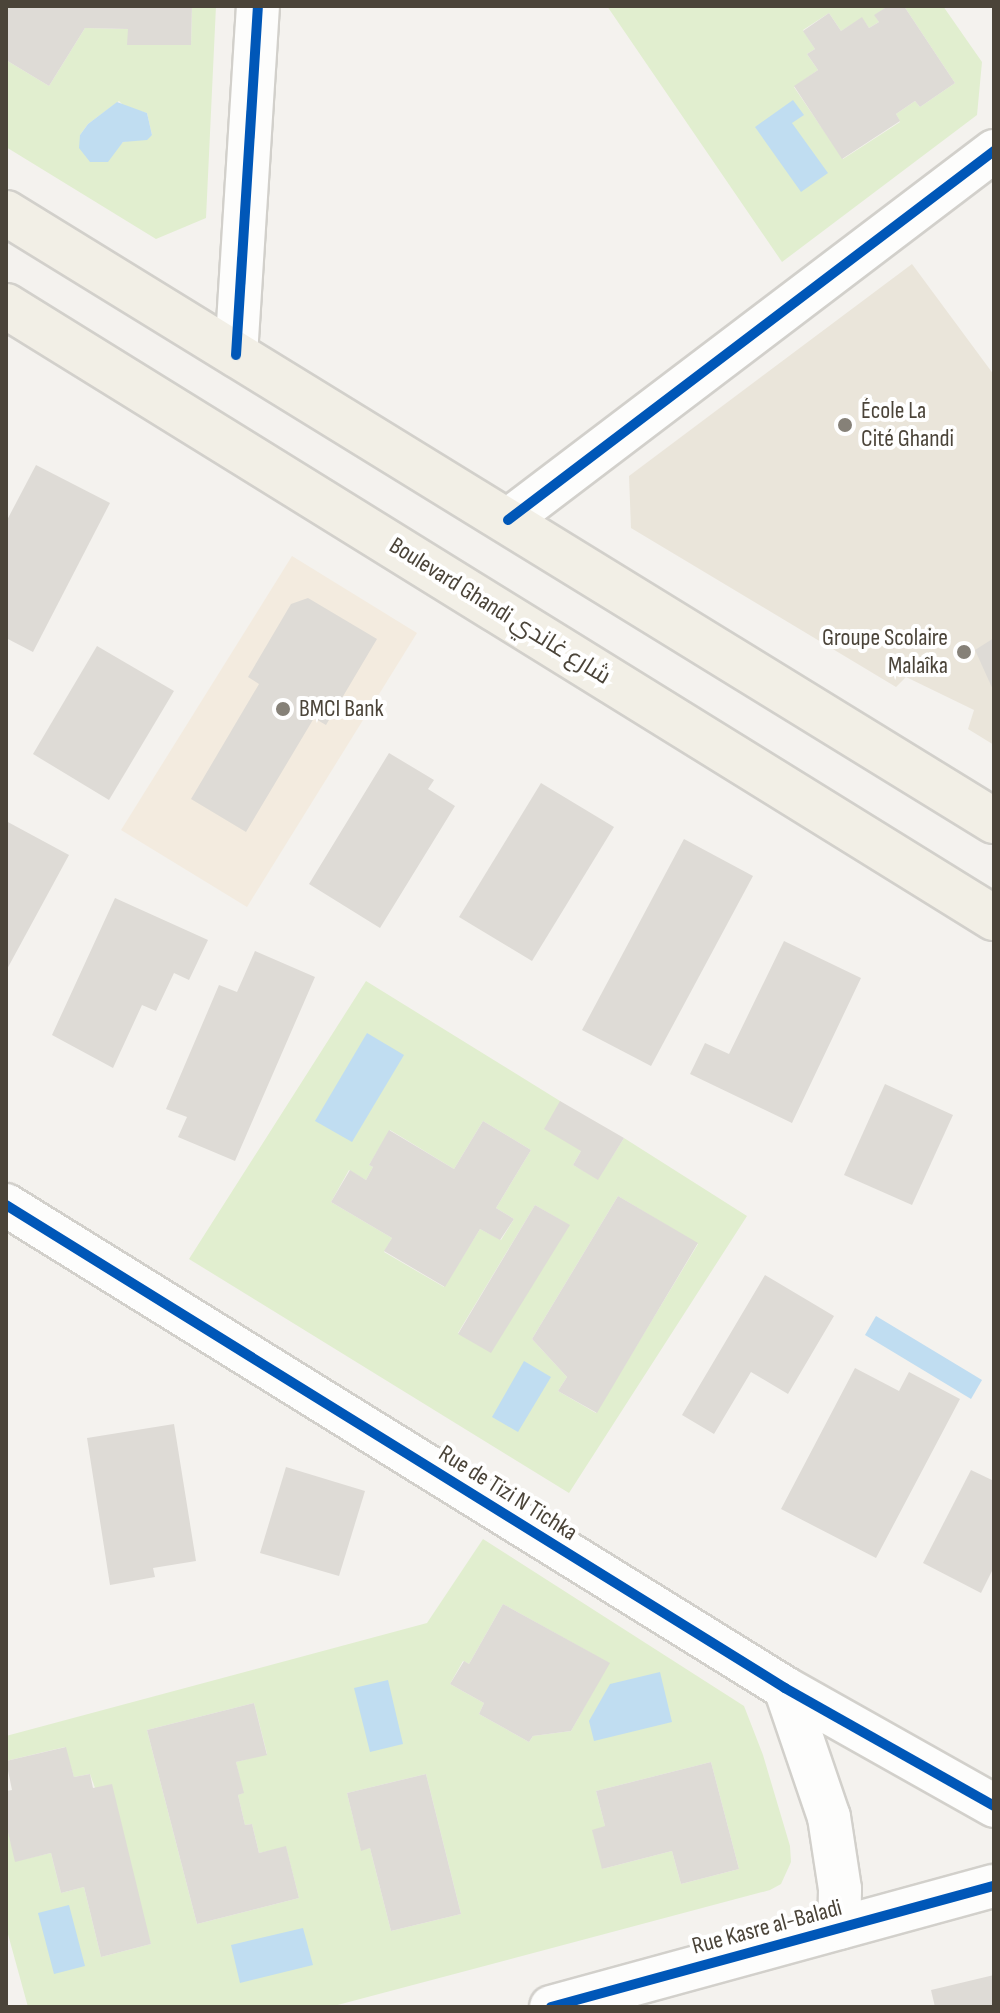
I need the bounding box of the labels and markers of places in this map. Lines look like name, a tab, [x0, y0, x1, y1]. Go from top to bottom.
place label: École La Cité Ghandi	[861, 397, 954, 453]
marker: École La Cité Ghandi	[836, 416, 854, 434]
place label: Groupe Scolaire Malaîka	[822, 624, 948, 680]
marker: Groupe Scolaire Malaîka	[955, 643, 973, 661]
place label: BMCI Bank	[299, 695, 384, 723]
marker: BMCI Bank	[274, 700, 292, 718]

